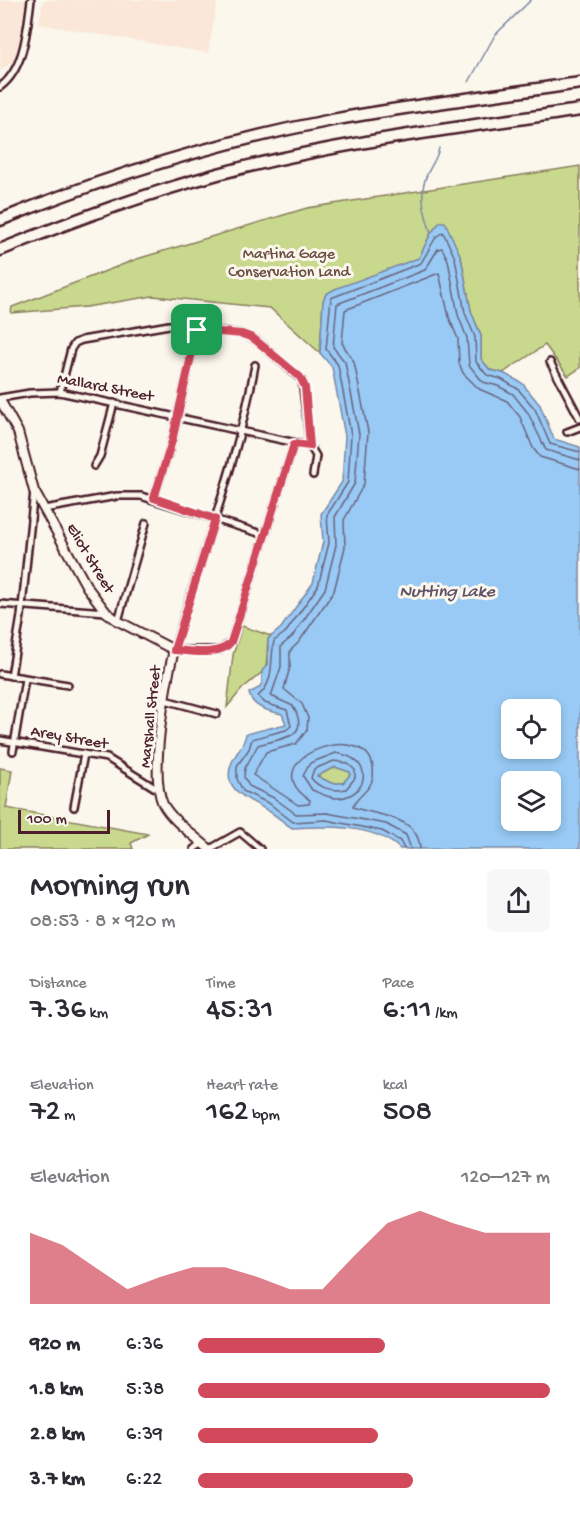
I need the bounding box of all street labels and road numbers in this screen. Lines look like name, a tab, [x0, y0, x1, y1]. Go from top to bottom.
street label: Mallard Street	[55, 370, 156, 408]
street label: Eliot Street	[61, 521, 118, 599]
street label: Marshall Street	[137, 664, 167, 769]
street label: Arey Street	[29, 723, 110, 755]

